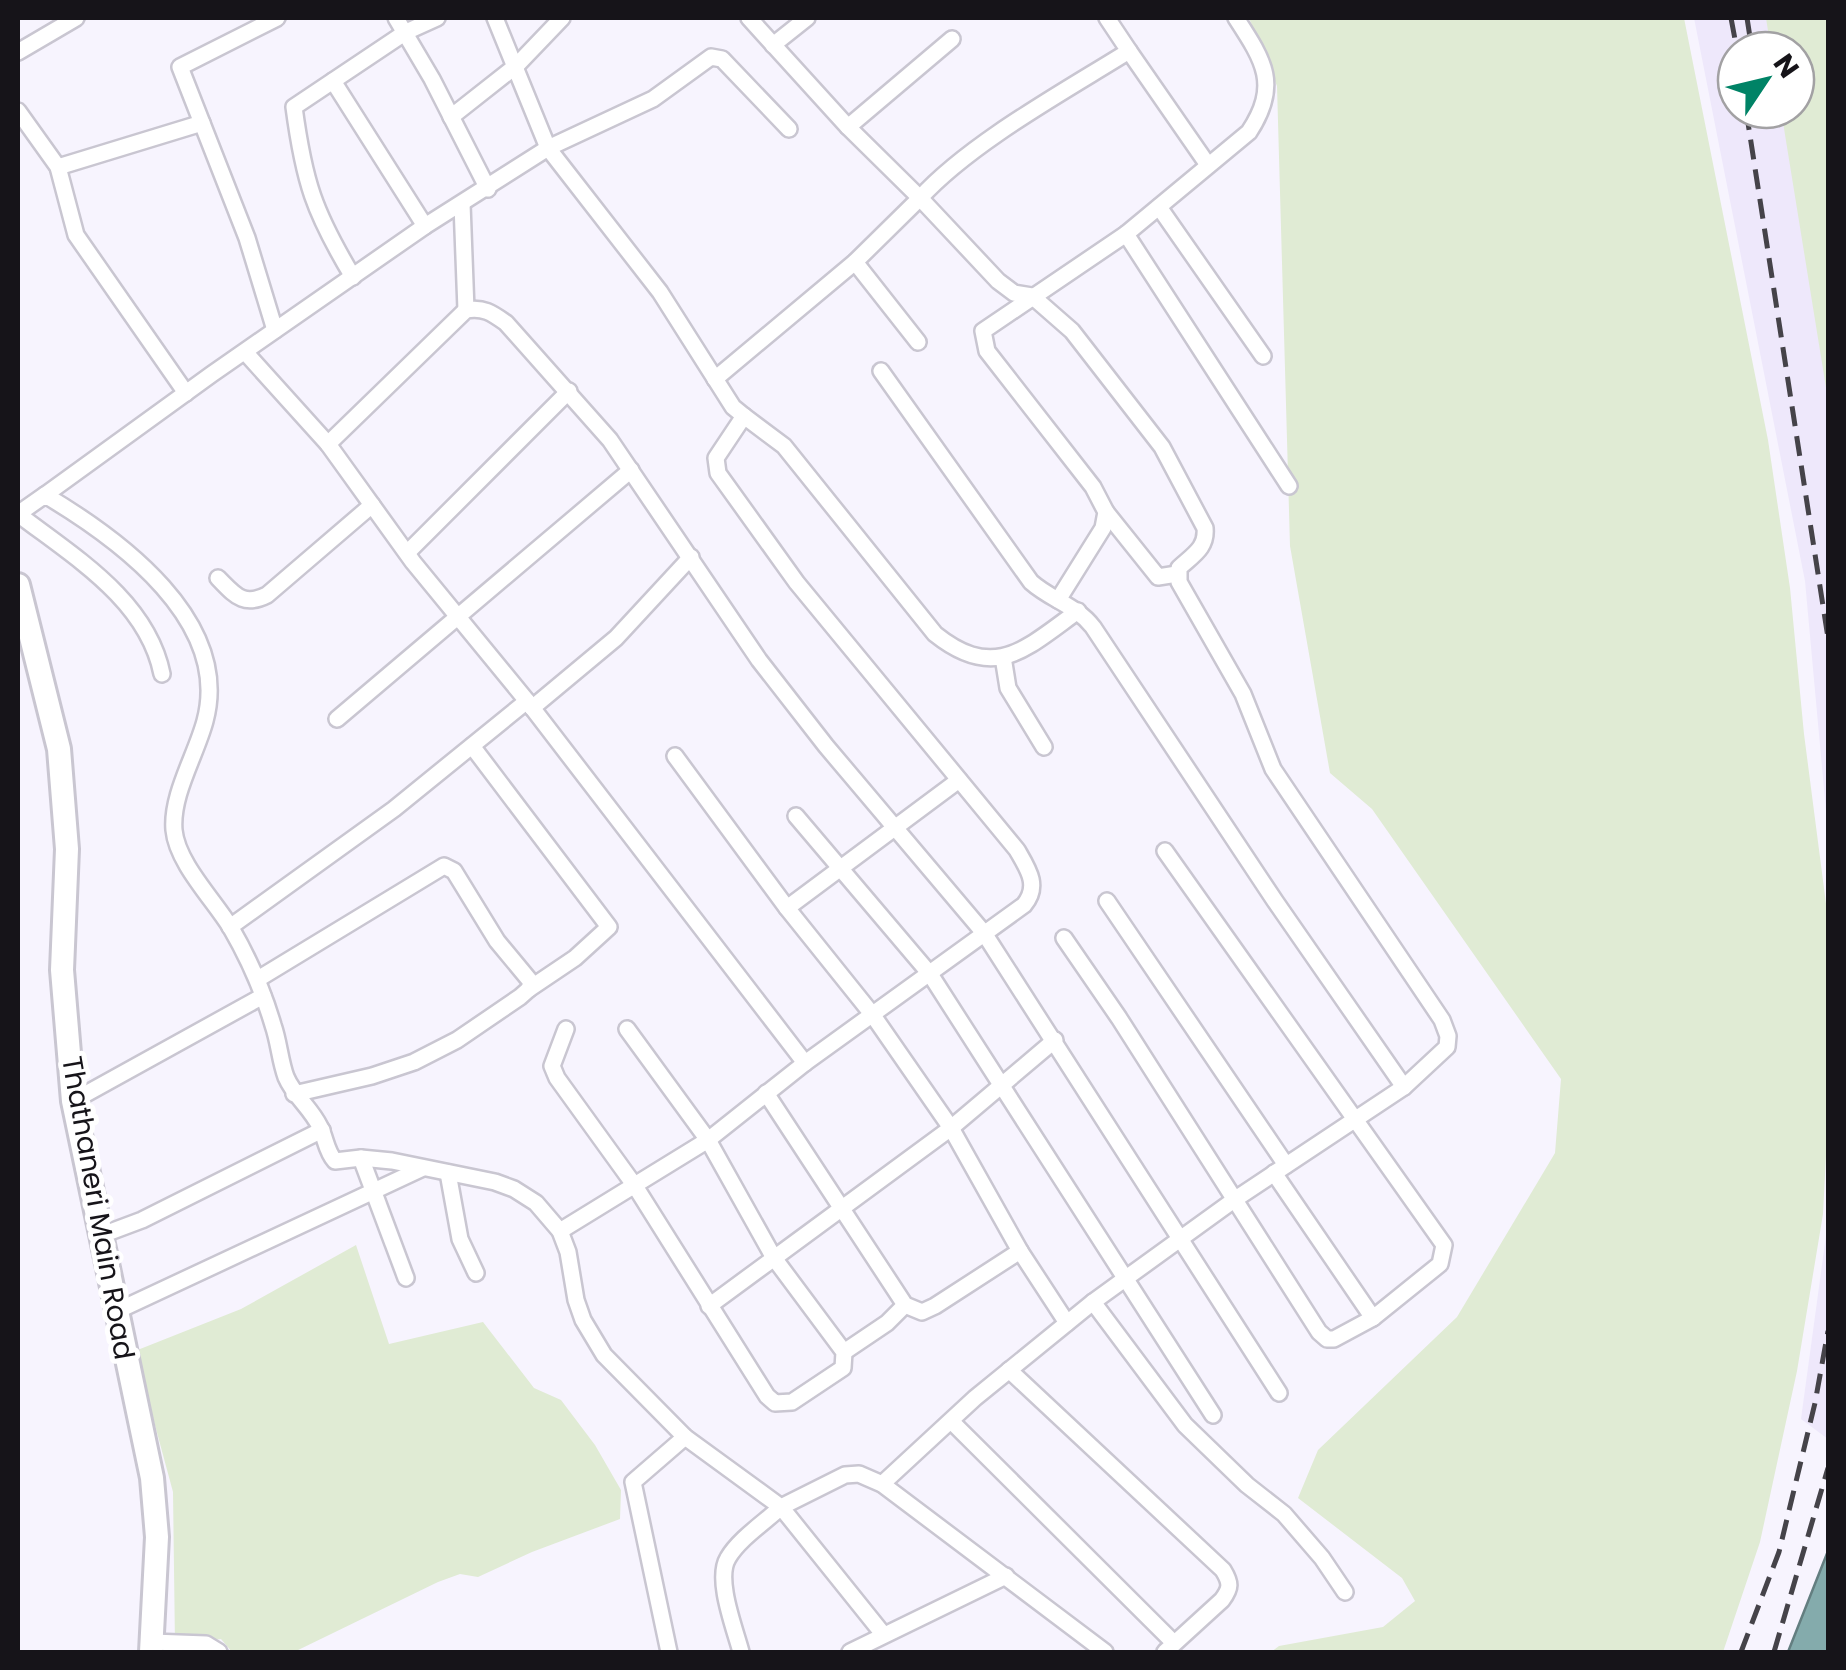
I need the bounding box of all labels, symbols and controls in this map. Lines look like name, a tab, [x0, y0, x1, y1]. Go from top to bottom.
north arrow	[1716, 30, 1816, 130]
text: N	[1764, 46, 1808, 86]
street label: Thathaneri Main Road	[52, 1053, 144, 1363]

